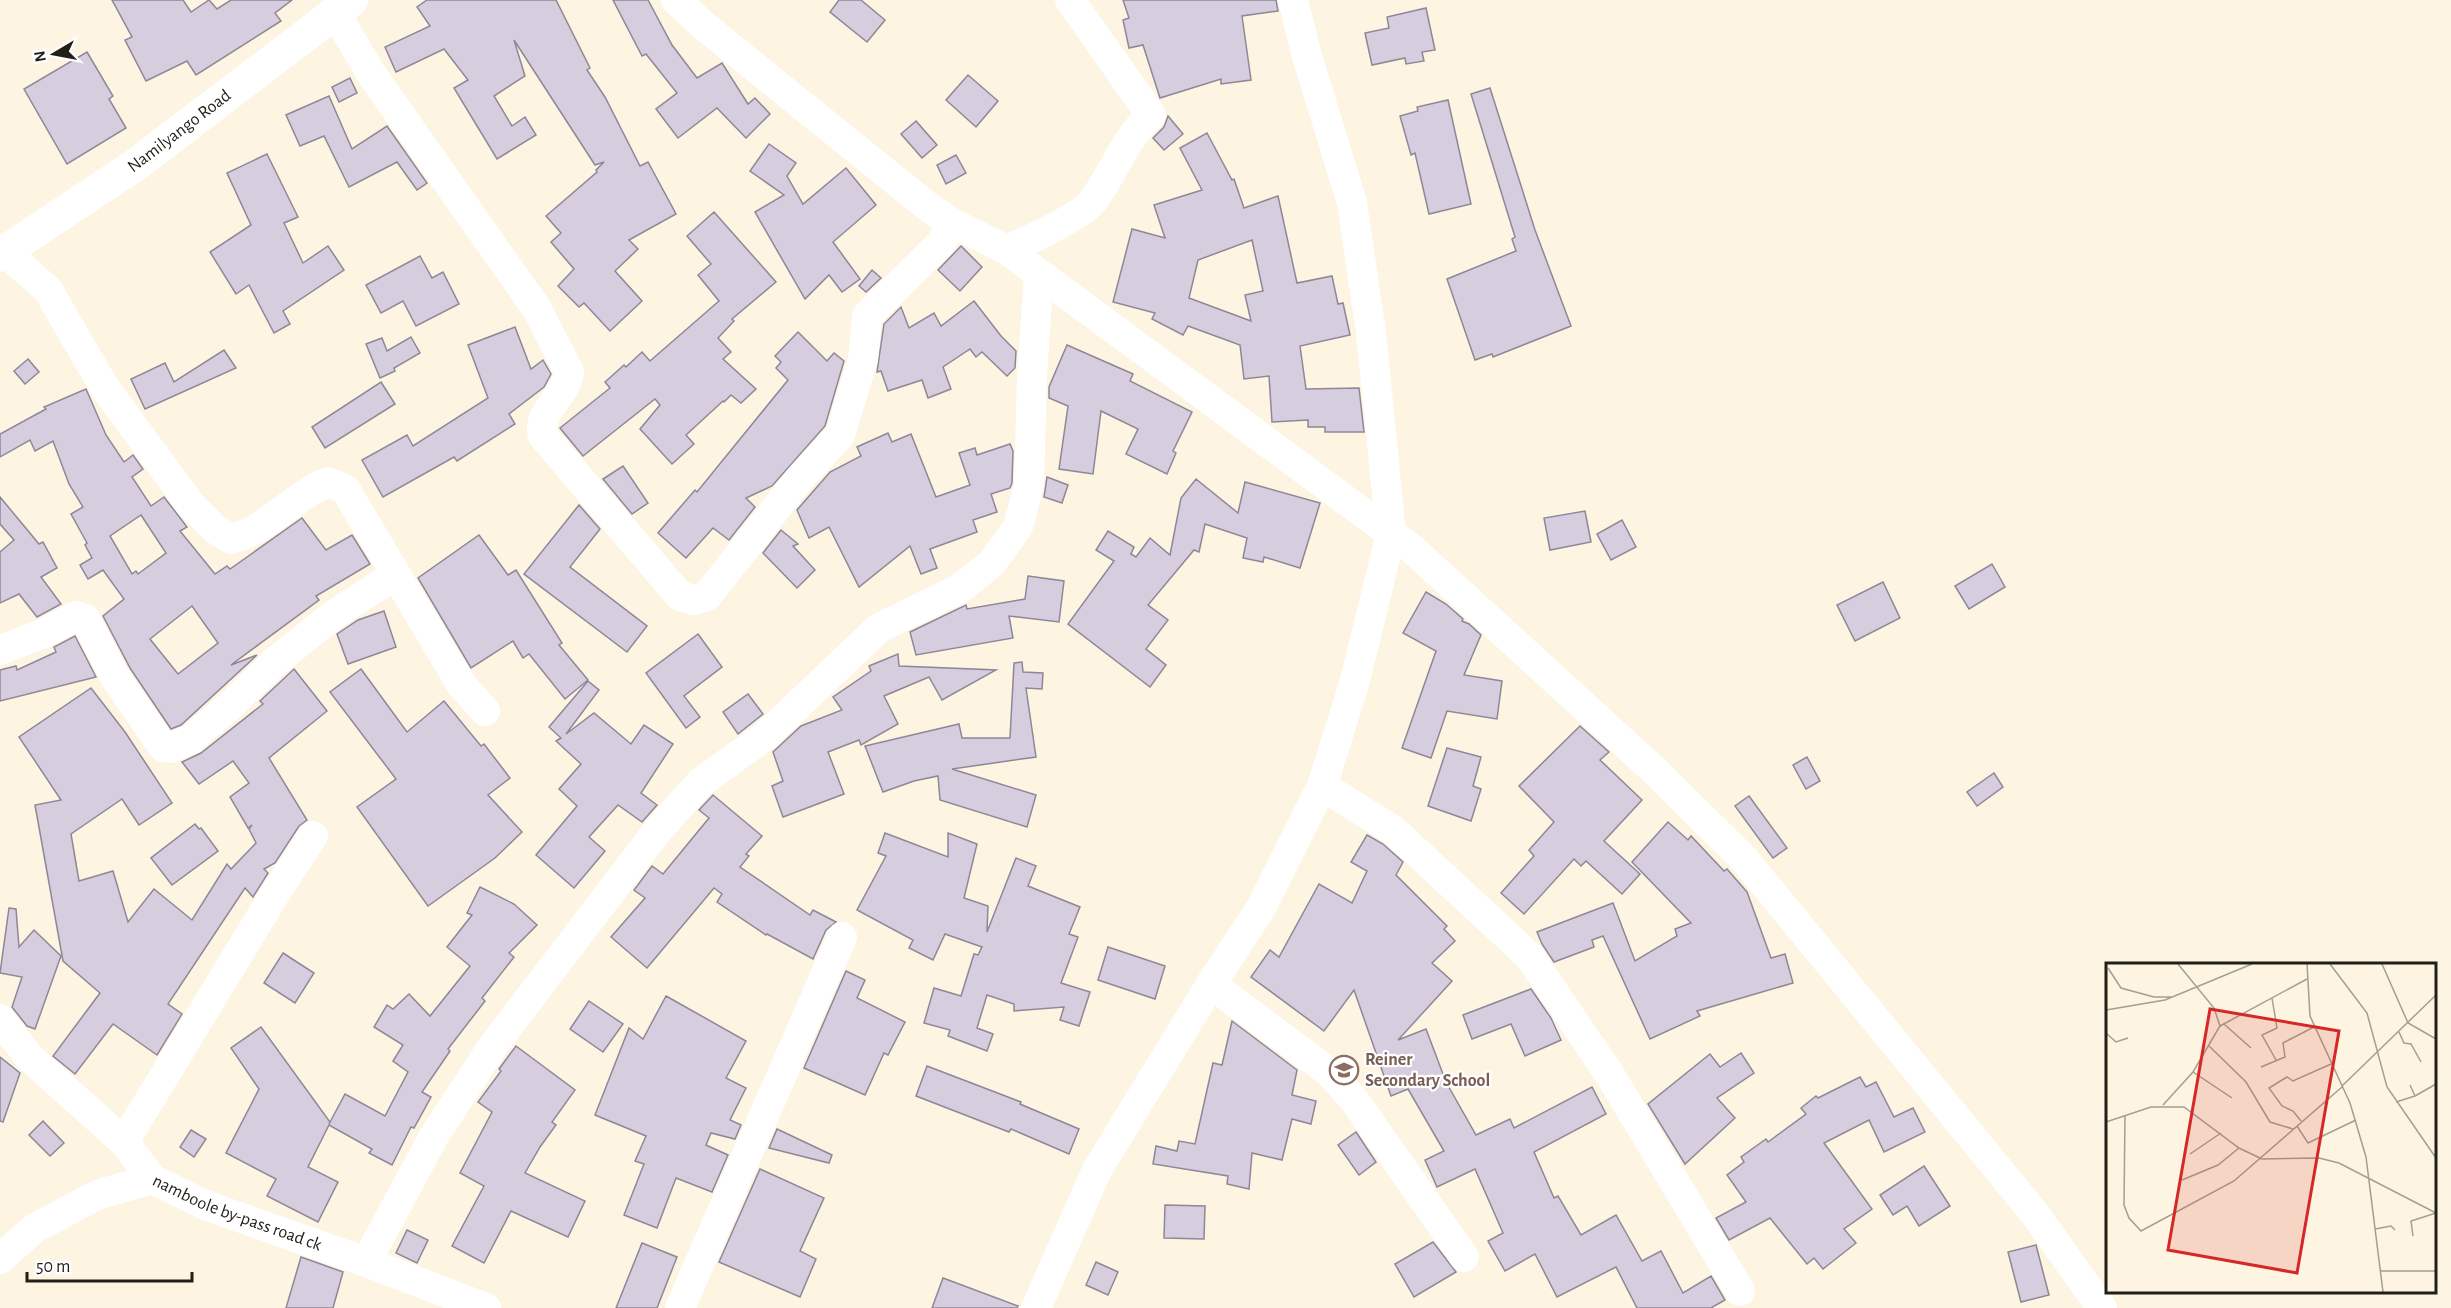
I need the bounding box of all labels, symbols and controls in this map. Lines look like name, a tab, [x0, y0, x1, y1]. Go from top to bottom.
north arrow	[24, 24, 84, 84]
text: N	[31, 50, 49, 63]
street label: Namilyango Road	[124, 86, 234, 176]
inset map	[2106, 963, 2436, 1293]
place label: Reiner Secondary School	[1365, 1051, 1490, 1090]
school or university icon: Reiner Secondary School	[1328, 1054, 1360, 1086]
street label: namboole by-pass road ck	[149, 1172, 325, 1255]
scale bar	[27, 1245, 192, 1283]
text: 50 m	[36, 1258, 70, 1276]

